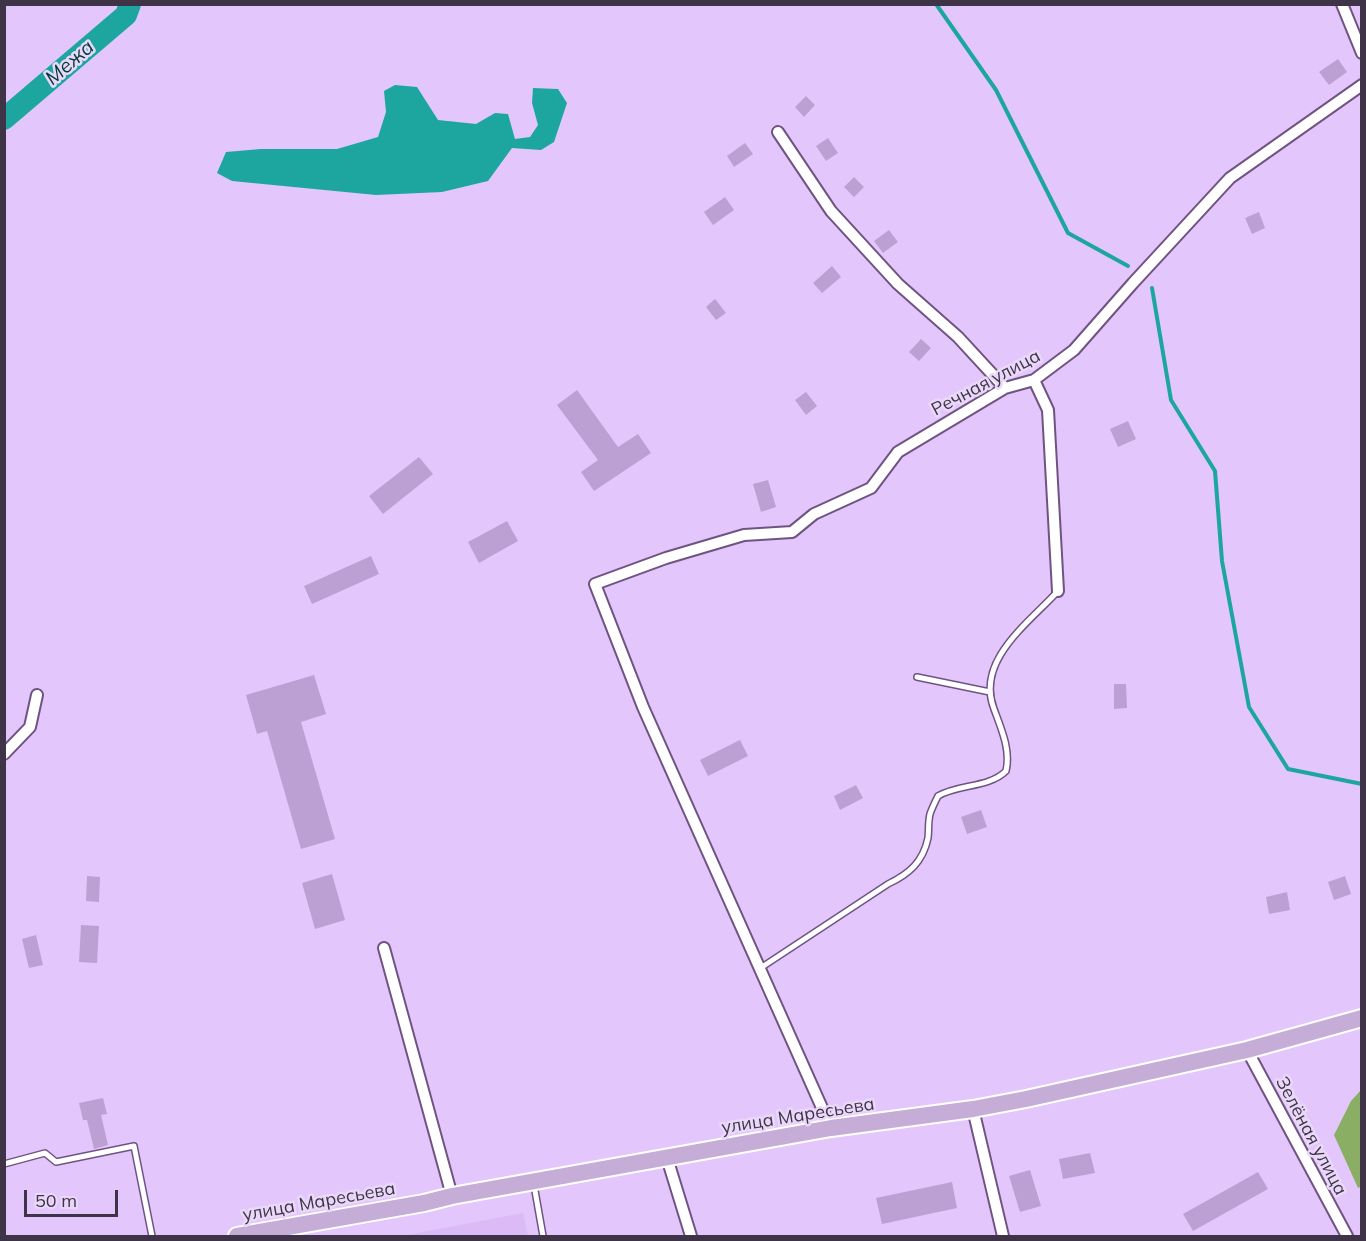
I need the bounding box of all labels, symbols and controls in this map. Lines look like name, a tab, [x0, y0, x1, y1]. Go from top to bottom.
water label: Межа	[41, 35, 99, 91]
street label: Речная улица	[928, 345, 1044, 421]
street label: Зелёная улица	[1271, 1073, 1351, 1199]
street label: улица Маресьева	[720, 1093, 876, 1139]
scale bar	[27, 1178, 122, 1216]
street label: улица Маресьева	[241, 1178, 397, 1226]
text: 50 m	[35, 1189, 77, 1212]

